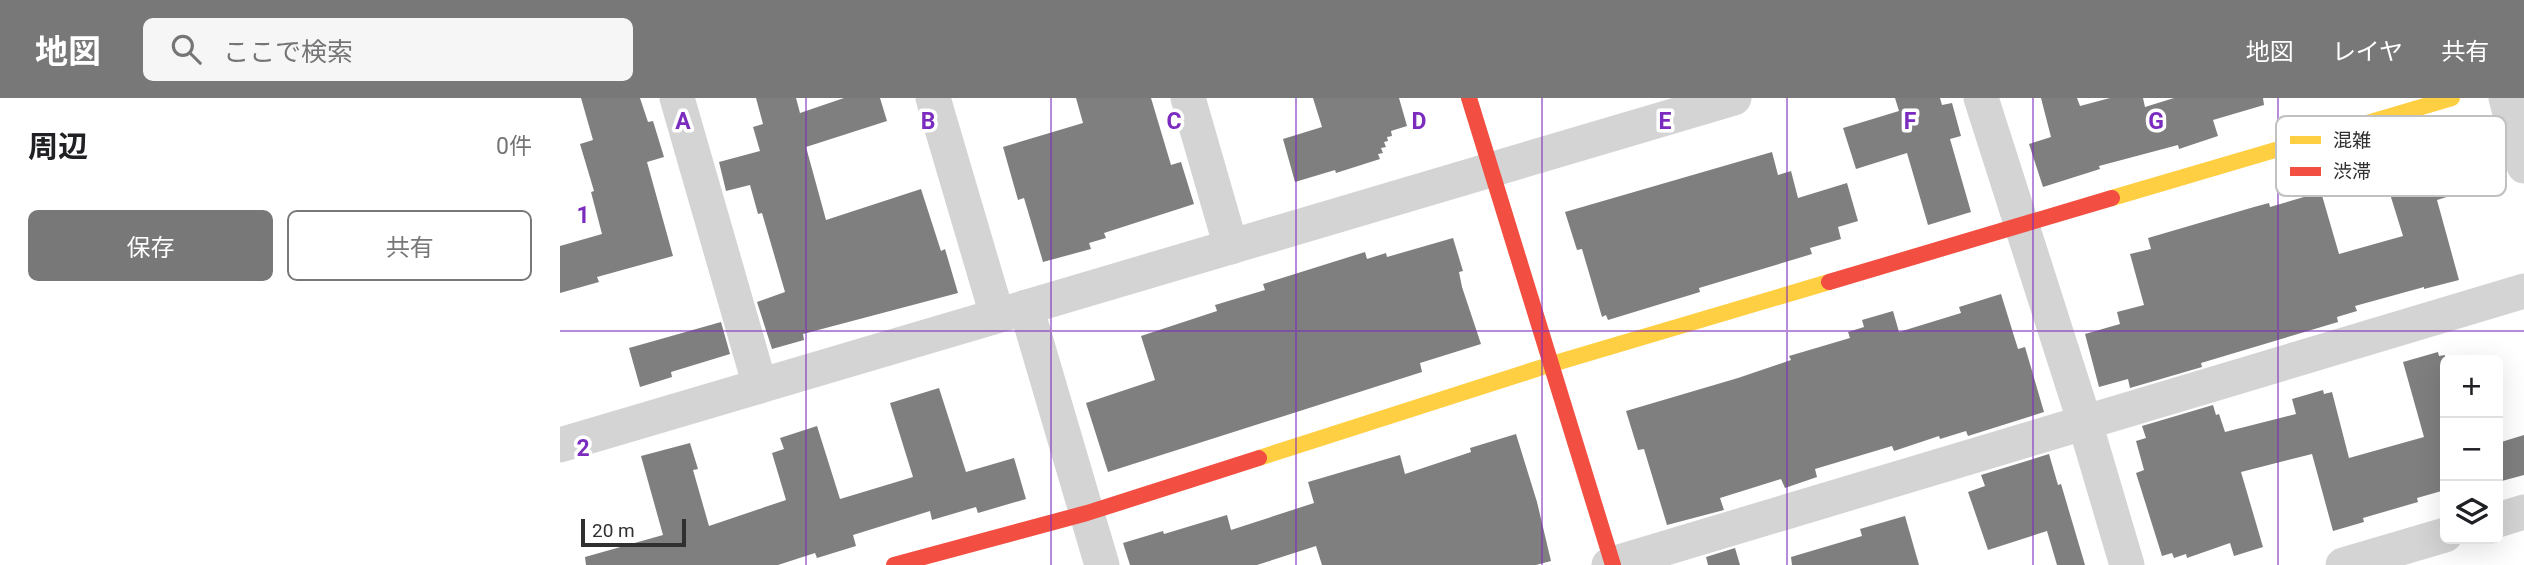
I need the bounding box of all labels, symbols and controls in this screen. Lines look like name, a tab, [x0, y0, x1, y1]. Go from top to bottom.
search box	[143, 18, 633, 81]
icon: search	[167, 30, 205, 68]
text: 地図	[35, 32, 101, 71]
text: ここで検索	[223, 37, 353, 67]
text: 地図	[2246, 38, 2294, 66]
text: レイヤ	[2332, 38, 2403, 66]
text: 共有	[2441, 38, 2489, 66]
text: A	[675, 108, 691, 135]
text: B	[921, 108, 935, 135]
text: C	[1166, 108, 1182, 135]
text: D	[1412, 108, 1426, 135]
text: E	[1659, 108, 1672, 135]
text: F	[1904, 108, 1917, 135]
text: G	[2148, 108, 2164, 135]
legend	[2276, 116, 2506, 196]
text: 周辺	[28, 129, 88, 164]
text: 混雑	[2333, 129, 2371, 152]
text: 0件	[496, 133, 532, 160]
text: 渋滞	[2333, 160, 2371, 183]
text: 1	[576, 202, 590, 229]
button: 保存	[28, 210, 273, 281]
button: 共有	[287, 210, 532, 281]
map controls	[2440, 355, 2503, 544]
button: +	[2440, 355, 2503, 418]
button: −	[2440, 418, 2503, 481]
text: 2	[576, 435, 590, 462]
button: layers	[2440, 481, 2503, 544]
scale bar	[581, 516, 686, 548]
text: 20 m	[592, 519, 635, 542]

